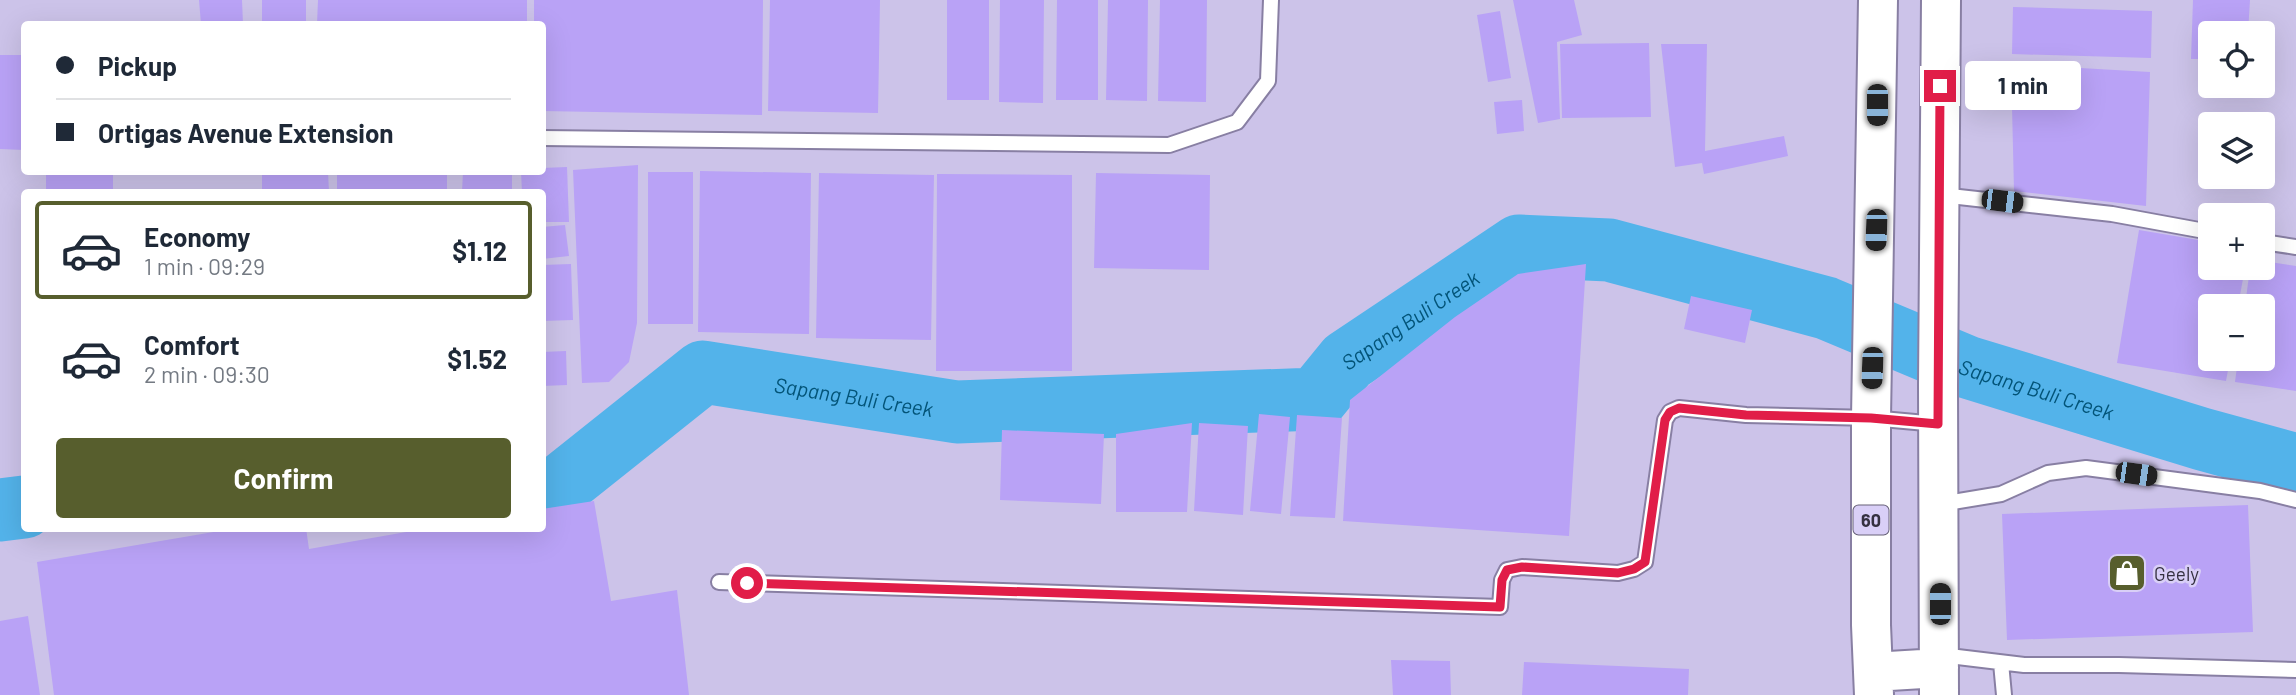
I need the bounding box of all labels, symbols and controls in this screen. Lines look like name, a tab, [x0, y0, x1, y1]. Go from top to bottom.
map controls	[2198, 21, 2275, 371]
button: locate	[2198, 21, 2275, 98]
text: Pickup	[98, 50, 177, 81]
callout: 1 min	[1965, 62, 2080, 110]
route end	[1924, 70, 1956, 102]
text: 1 min	[1998, 71, 2048, 99]
car	[1867, 84, 1888, 126]
button: layers	[2198, 112, 2275, 189]
text: Ortigas Avenue Extension	[98, 117, 394, 148]
car	[1980, 188, 2025, 214]
button: +	[2198, 203, 2275, 280]
car	[1865, 209, 1888, 251]
icon: car	[60, 219, 123, 282]
text: Economy	[144, 221, 250, 252]
text: $1.12	[452, 235, 507, 266]
text: 1 min · 09:29	[144, 252, 265, 280]
water label: Sapang Buli Creek	[1336, 264, 1484, 374]
button: −	[2198, 294, 2275, 371]
icon: car	[60, 327, 123, 390]
text: Comfort	[144, 329, 240, 360]
text: $1.52	[447, 343, 507, 374]
car	[1861, 347, 1884, 389]
water label: Sapang Buli Creek	[1955, 353, 2118, 424]
text: 2 min · 09:30	[144, 360, 270, 388]
water label: Sapang Buli Creek	[773, 371, 936, 421]
button: Confirm	[56, 438, 511, 518]
car	[2114, 461, 2159, 487]
road number: 60	[1854, 506, 1888, 534]
shop icon: Geely	[2106, 552, 2148, 594]
place label: Geely	[2154, 562, 2199, 585]
route start	[731, 567, 763, 599]
car	[1930, 583, 1951, 625]

